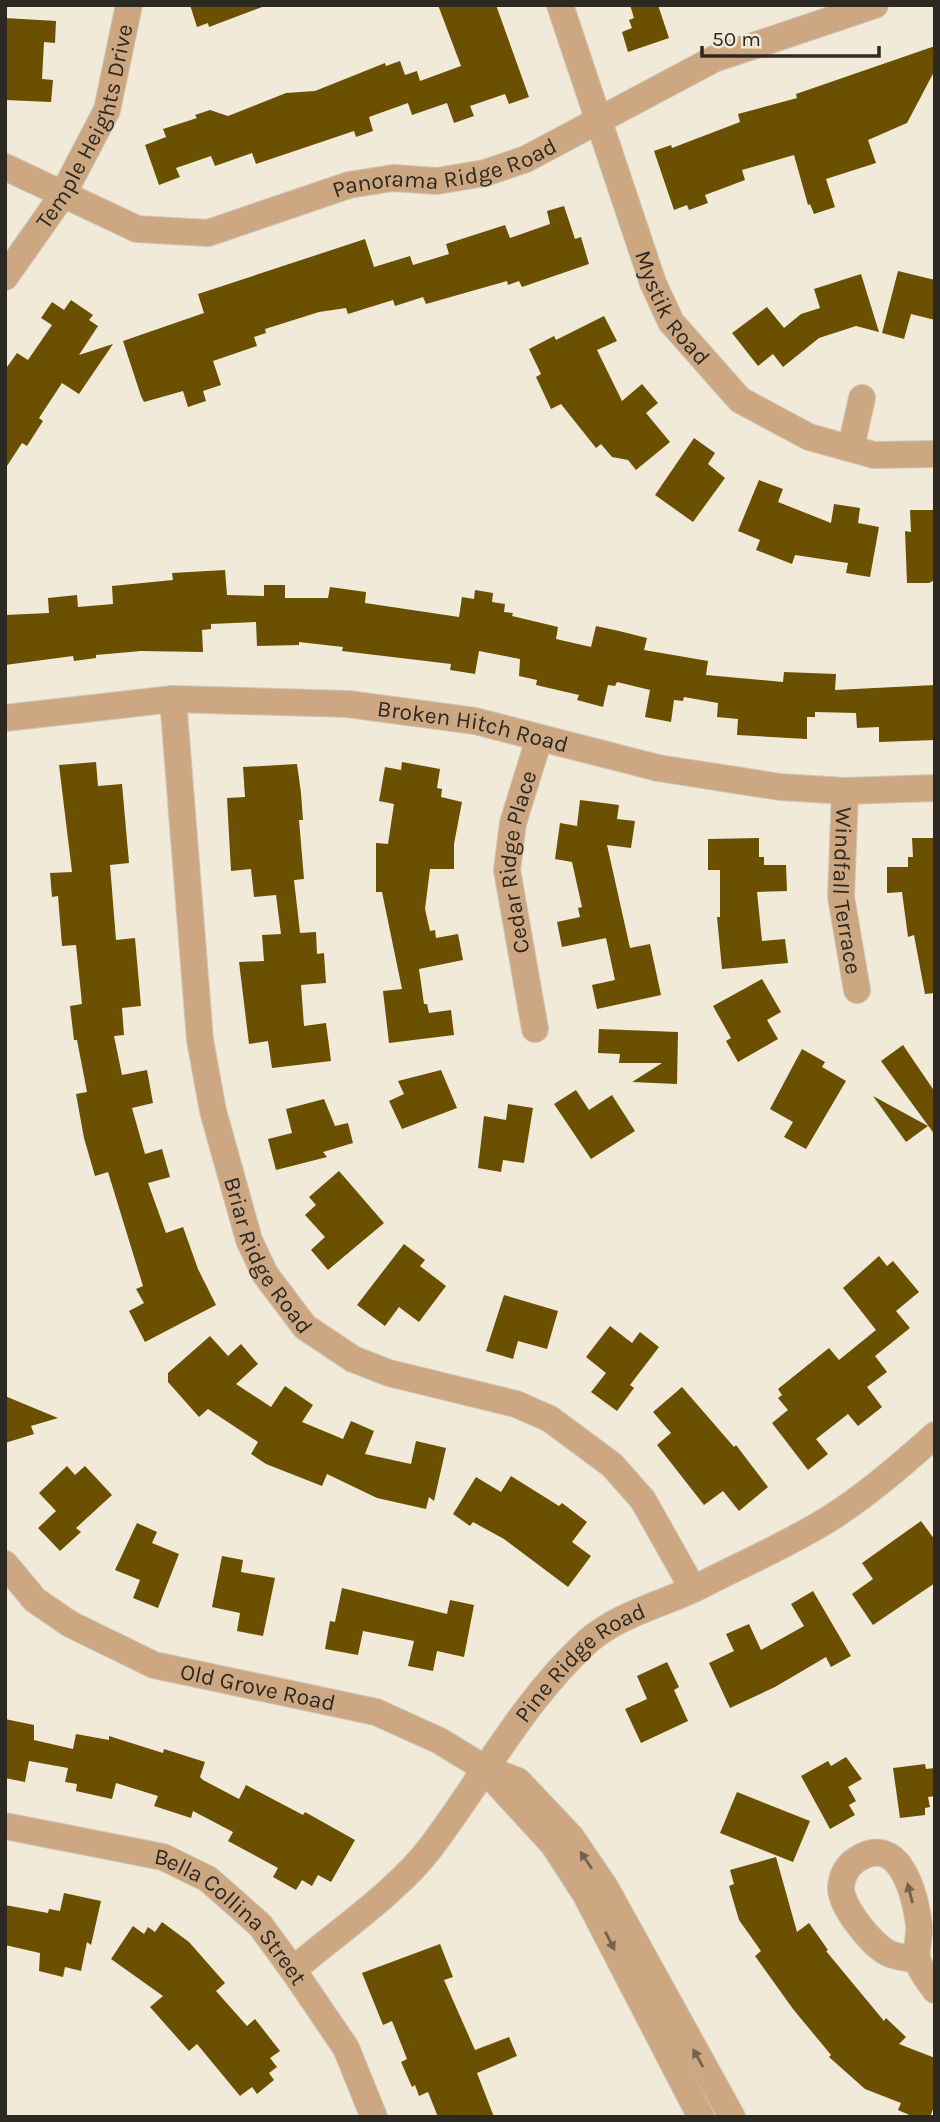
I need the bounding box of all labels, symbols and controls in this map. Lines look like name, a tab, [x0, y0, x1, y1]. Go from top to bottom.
scale bar	[702, 14, 879, 58]
street label: Temple Heights Drive	[30, 22, 138, 234]
text: 50 m	[712, 27, 761, 51]
street label: Panorama Ridge Road	[328, 132, 561, 203]
street label: Mystik Road	[629, 247, 716, 370]
street label: Broken Hitch Road	[376, 695, 571, 758]
street label: Cedar Ridge Place	[493, 767, 542, 956]
street label: Windfall Terrace	[827, 806, 868, 976]
street label: Briar Ridge Road	[219, 1174, 319, 1339]
street label: Pine Ridge Road	[509, 1597, 649, 1727]
street label: Old Grove Road	[178, 1657, 338, 1717]
street label: Bella Collina Street	[152, 1842, 313, 1990]
one-way arrow	[580, 1850, 593, 1869]
one-way arrow	[904, 1882, 915, 1904]
one-way arrow	[604, 1931, 616, 1951]
one-way arrow	[692, 2048, 704, 2067]

